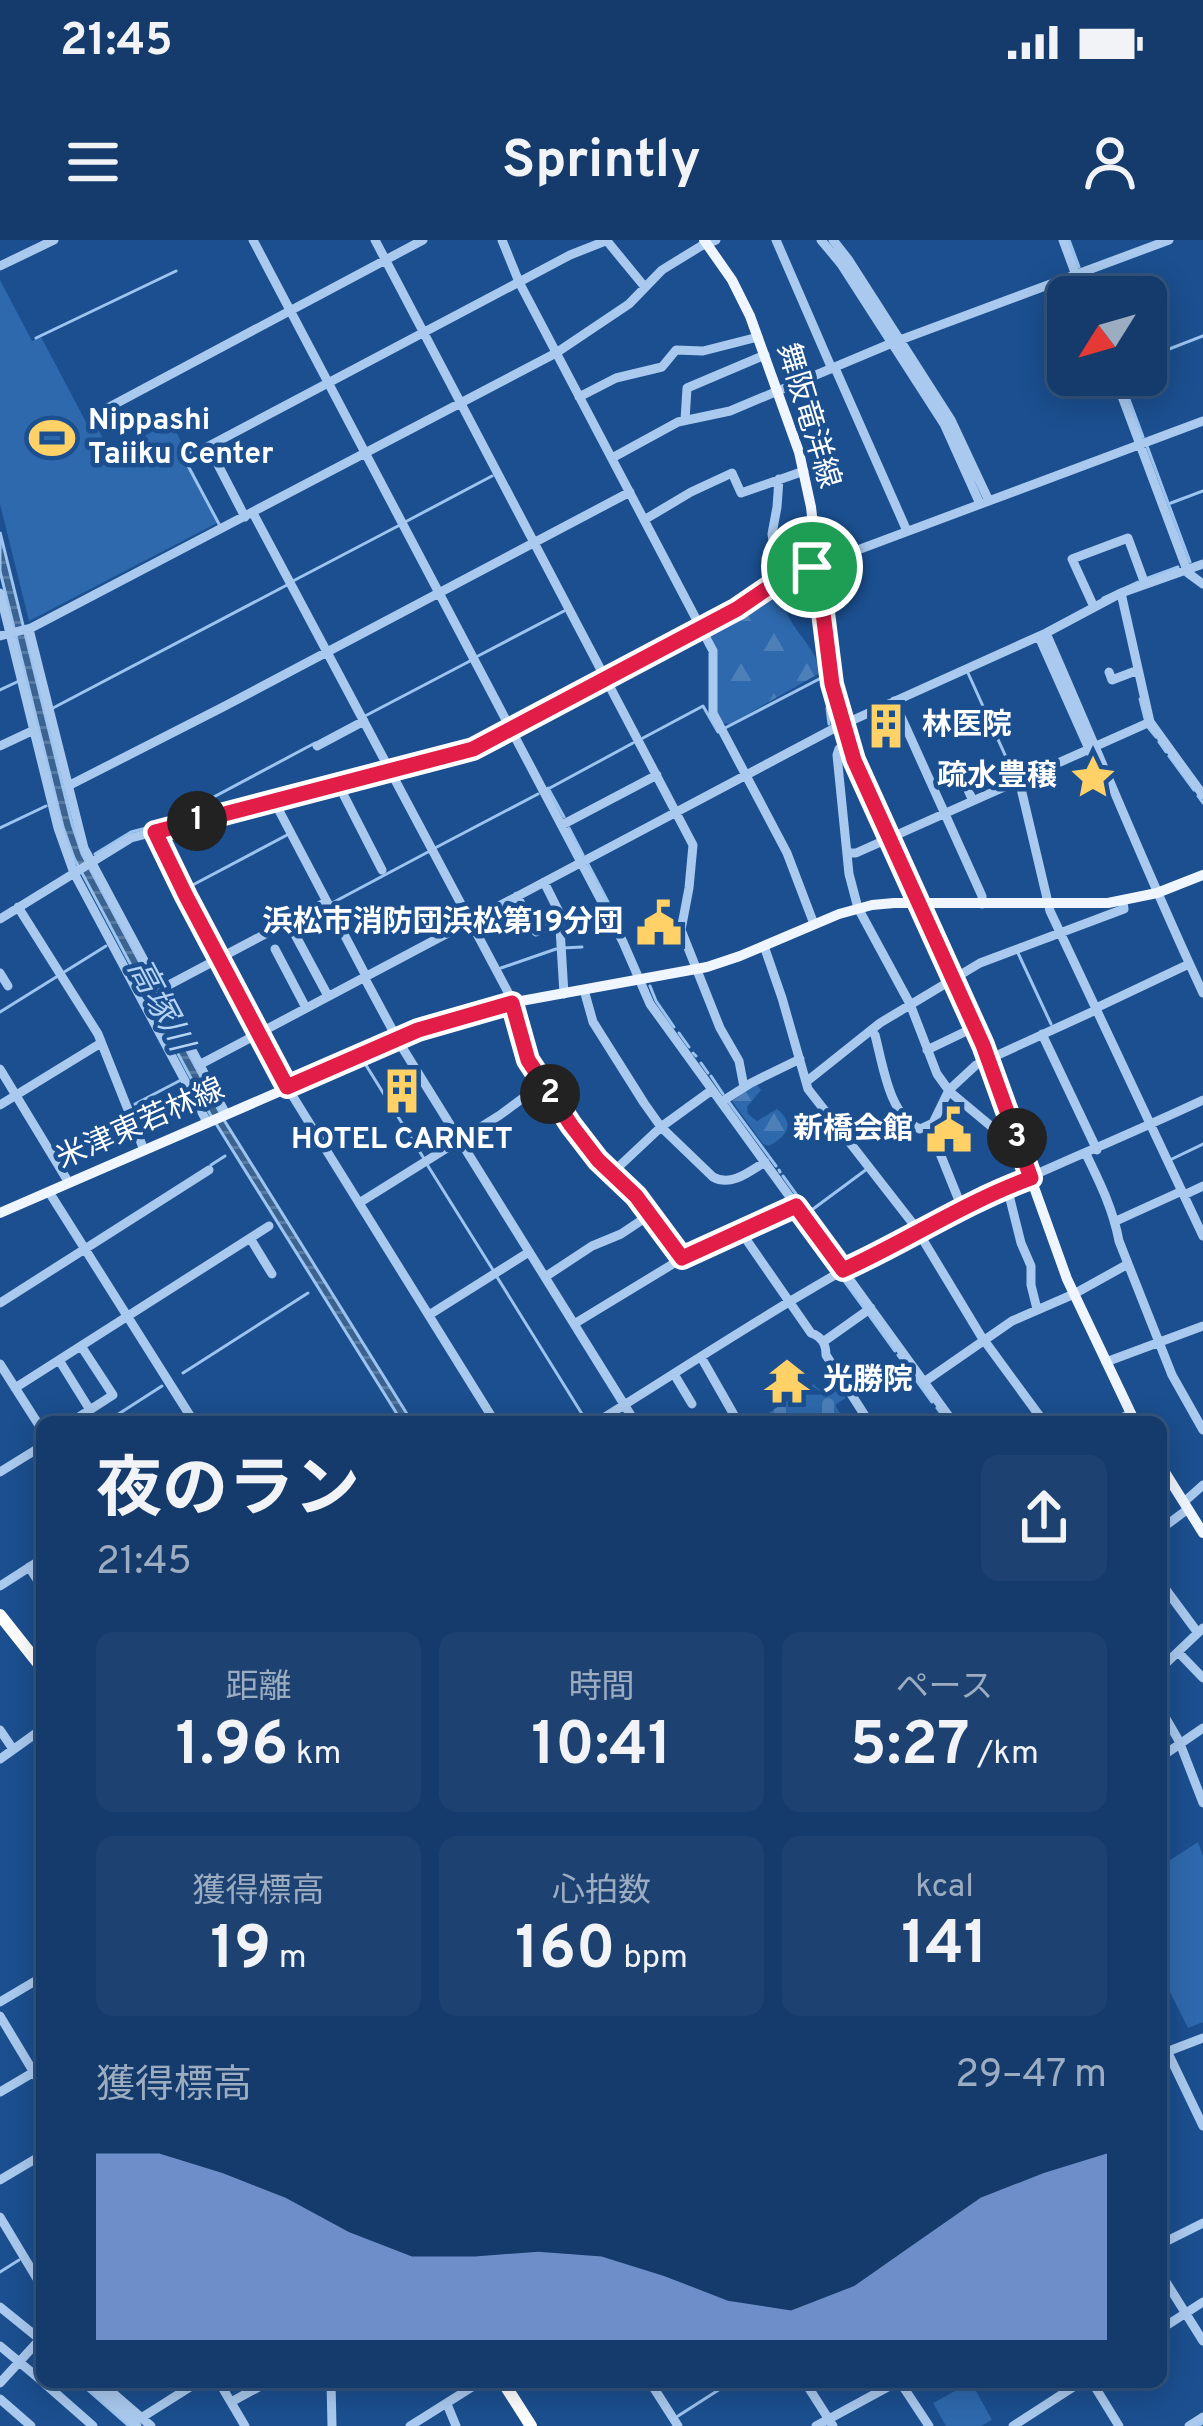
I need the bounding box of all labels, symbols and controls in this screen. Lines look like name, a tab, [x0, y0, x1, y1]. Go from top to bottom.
text: 21:45	[60, 14, 173, 71]
text: Sprintly	[502, 128, 701, 197]
icon: menu	[60, 129, 126, 195]
icon: person	[1077, 129, 1143, 195]
north arrow	[1047, 276, 1167, 396]
map controls	[1047, 276, 1167, 396]
street label: 舞阪竜洋線	[767, 339, 847, 493]
place label: Nippashi Taiiku Center	[88, 403, 274, 474]
sports icon: Nippashi Taiiku Center	[27, 413, 77, 463]
pin	[761, 516, 863, 618]
icon: arrive	[779, 534, 845, 600]
building icon: 林医院	[861, 701, 911, 751]
place label: 林医院	[922, 708, 1012, 745]
place icon: 疏水豊穣	[1068, 752, 1118, 802]
place label: 疏水豊穣	[937, 759, 1057, 796]
pin: 1	[167, 791, 227, 851]
text: 1	[190, 800, 204, 842]
public building icon: 浜松市消防団浜松第19分団	[634, 898, 684, 948]
place label: 浜松市消防団浜松第19分団	[263, 905, 623, 942]
water label: 高塚川	[116, 952, 201, 1062]
pin: 2	[520, 1064, 580, 1124]
building icon: HOTEL CARNET	[377, 1066, 427, 1116]
street label: 米津東若林線	[51, 1071, 231, 1179]
text: 2	[540, 1073, 560, 1115]
public building icon: 新橋会館	[924, 1105, 974, 1155]
pin: 3	[987, 1108, 1047, 1168]
place label: 新橋会館	[793, 1112, 913, 1149]
text: 3	[1007, 1117, 1027, 1159]
place label: HOTEL CARNET	[291, 1122, 513, 1159]
temple icon: 光勝院	[762, 1356, 812, 1406]
place label: 光勝院	[823, 1363, 913, 1400]
text: 夜のラン	[96, 1452, 360, 1535]
button: share	[981, 1455, 1107, 1581]
text: 21:45	[96, 1539, 192, 1588]
text: 距離	[226, 1668, 292, 1710]
text: 時間	[569, 1668, 635, 1710]
text: ペース	[896, 1668, 993, 1710]
text: 1.96	[175, 1710, 288, 1786]
text: 10:41	[531, 1710, 672, 1786]
text: 5:27	[850, 1710, 970, 1786]
text: km	[288, 1734, 342, 1776]
text: /km	[970, 1734, 1039, 1776]
text: kcal	[915, 1867, 974, 1909]
text: 獲得標高	[193, 1872, 325, 1914]
text: 心拍数	[552, 1872, 651, 1914]
text: 141	[901, 1909, 988, 1985]
text: 19	[210, 1914, 271, 1990]
text: 160	[515, 1914, 615, 1990]
text: m	[271, 1938, 307, 1980]
text: bpm	[615, 1938, 688, 1980]
text: 29–47 m	[955, 2052, 1107, 2101]
text: 獲得標高	[96, 2063, 252, 2112]

